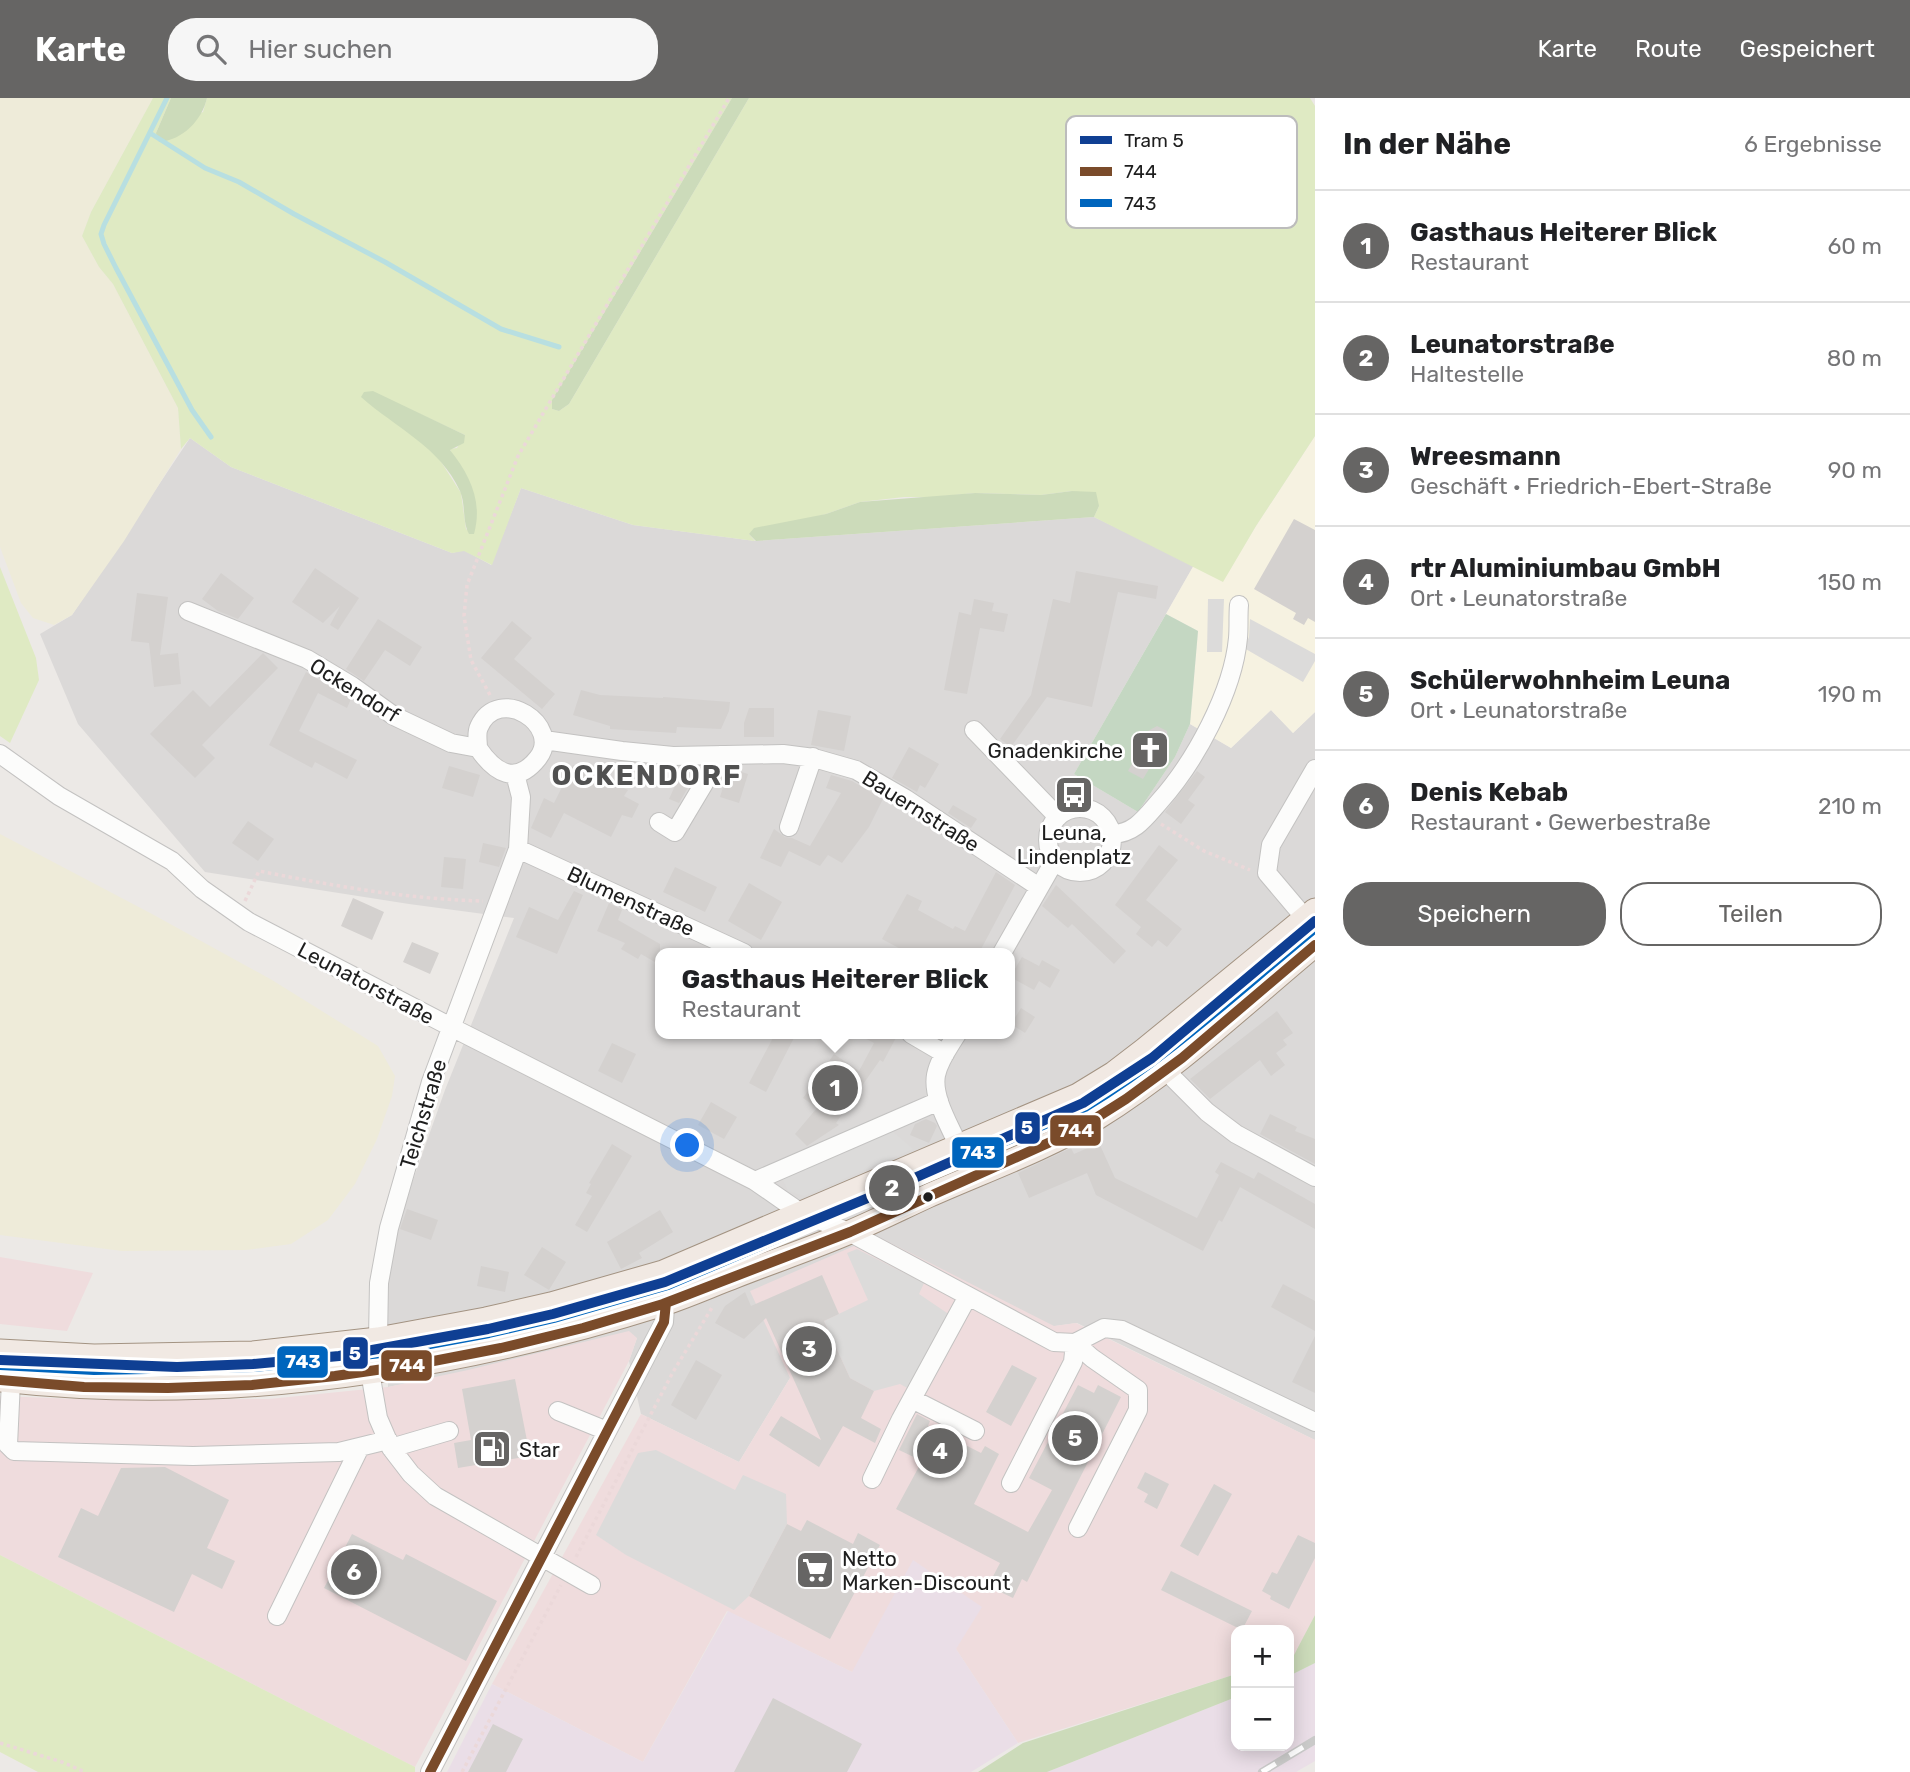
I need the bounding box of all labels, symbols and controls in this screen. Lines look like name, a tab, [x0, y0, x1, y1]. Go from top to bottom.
search box	[168, 18, 658, 81]
text: Karte	[35, 30, 126, 69]
icon: search	[192, 30, 230, 68]
text: Hier suchen	[248, 34, 393, 65]
text: Karte	[1538, 35, 1597, 63]
text: Route	[1635, 35, 1702, 63]
text: Gespeichert	[1740, 35, 1875, 63]
legend	[1066, 116, 1297, 228]
text: In der Nähe	[1343, 126, 1511, 162]
text: Tram 5	[1124, 129, 1184, 152]
text: 6 Ergebnisse	[1744, 130, 1882, 158]
text: 744	[1124, 160, 1157, 183]
text: 743	[1124, 192, 1156, 215]
text: Gasthaus Heiterer Blick	[1410, 217, 1717, 248]
text: 1	[1360, 232, 1372, 260]
text: 60 m	[1827, 232, 1882, 260]
text: Restaurant	[1410, 248, 1529, 276]
text: Leunatorstraße	[1410, 329, 1615, 360]
text: 2	[1359, 344, 1373, 372]
text: 80 m	[1827, 344, 1882, 372]
text: Haltestelle	[1410, 360, 1524, 388]
text: Wreesmann	[1410, 441, 1561, 472]
text: 3	[1358, 456, 1374, 484]
text: 90 m	[1828, 456, 1882, 484]
text: Geschäft · Friedrich-Ebert-Straße	[1410, 472, 1772, 500]
text: rtr Aluminiumbau GmbH	[1410, 553, 1721, 584]
text: 4	[1358, 568, 1374, 596]
text: 150 m	[1818, 568, 1882, 596]
text: Ort · Leunatorstraße	[1410, 584, 1627, 612]
street label: Ockendorf	[305, 653, 405, 727]
text: Schülerwohnheim Leuna	[1410, 665, 1730, 696]
text: 5	[1359, 680, 1373, 708]
text: 190 m	[1818, 680, 1882, 708]
text: Ort · Leunatorstraße	[1410, 696, 1627, 724]
church icon: Gnadenkirche	[1129, 729, 1171, 771]
place label: Gnadenkirche	[988, 738, 1123, 763]
district label: OCKENDORF	[552, 759, 742, 792]
street label: Bauernstraße	[858, 765, 984, 857]
bus stop icon: Leuna, Lindenplatz	[1053, 774, 1095, 816]
text: Denis Kebab	[1410, 777, 1568, 808]
text: 6	[1359, 792, 1373, 820]
text: 210 m	[1818, 792, 1882, 820]
text: Restaurant · Gewerbestraße	[1410, 808, 1711, 836]
place label: Leuna, Lindenplatz	[1017, 820, 1131, 869]
street label: Blumenstraße	[563, 861, 699, 941]
button: Speichern	[1343, 882, 1606, 946]
button: Teilen	[1620, 882, 1882, 946]
street label: Leunatorstraße	[294, 937, 438, 1029]
popup	[655, 948, 1015, 1039]
text: Gasthaus Heiterer Blick	[682, 964, 988, 995]
text: Restaurant	[682, 995, 801, 1023]
street label: Teichstraße	[394, 1056, 452, 1172]
pin: 1	[812, 1062, 858, 1114]
line badge: 5	[1014, 1111, 1041, 1145]
line badge: 744	[1049, 1114, 1102, 1147]
text: 5	[1021, 1116, 1033, 1139]
text: 744	[1058, 1119, 1094, 1142]
your location	[670, 1128, 704, 1162]
line badge: 743	[951, 1136, 1005, 1169]
text: 743	[960, 1141, 996, 1164]
pin: 2	[869, 1162, 915, 1214]
unlabelled marker	[921, 1190, 935, 1204]
pin: 3	[786, 1323, 832, 1375]
line badge: 5	[342, 1336, 369, 1370]
text: 5	[349, 1342, 361, 1365]
line badge: 743	[276, 1345, 329, 1379]
line badge: 744	[380, 1349, 433, 1382]
text: 743	[285, 1350, 321, 1373]
text: 744	[389, 1354, 425, 1377]
pin: 5	[1052, 1412, 1098, 1464]
pin: 4	[917, 1425, 963, 1477]
fuel station icon: Star	[471, 1428, 513, 1470]
place label: Star	[519, 1437, 560, 1462]
pin: 6	[331, 1546, 377, 1598]
place label: Netto Marken-Discount	[842, 1546, 1010, 1595]
supermarket icon: Netto Marken-Discount	[794, 1549, 836, 1591]
map controls	[1231, 1625, 1294, 1751]
button: +	[1231, 1625, 1294, 1688]
button: −	[1231, 1688, 1294, 1751]

